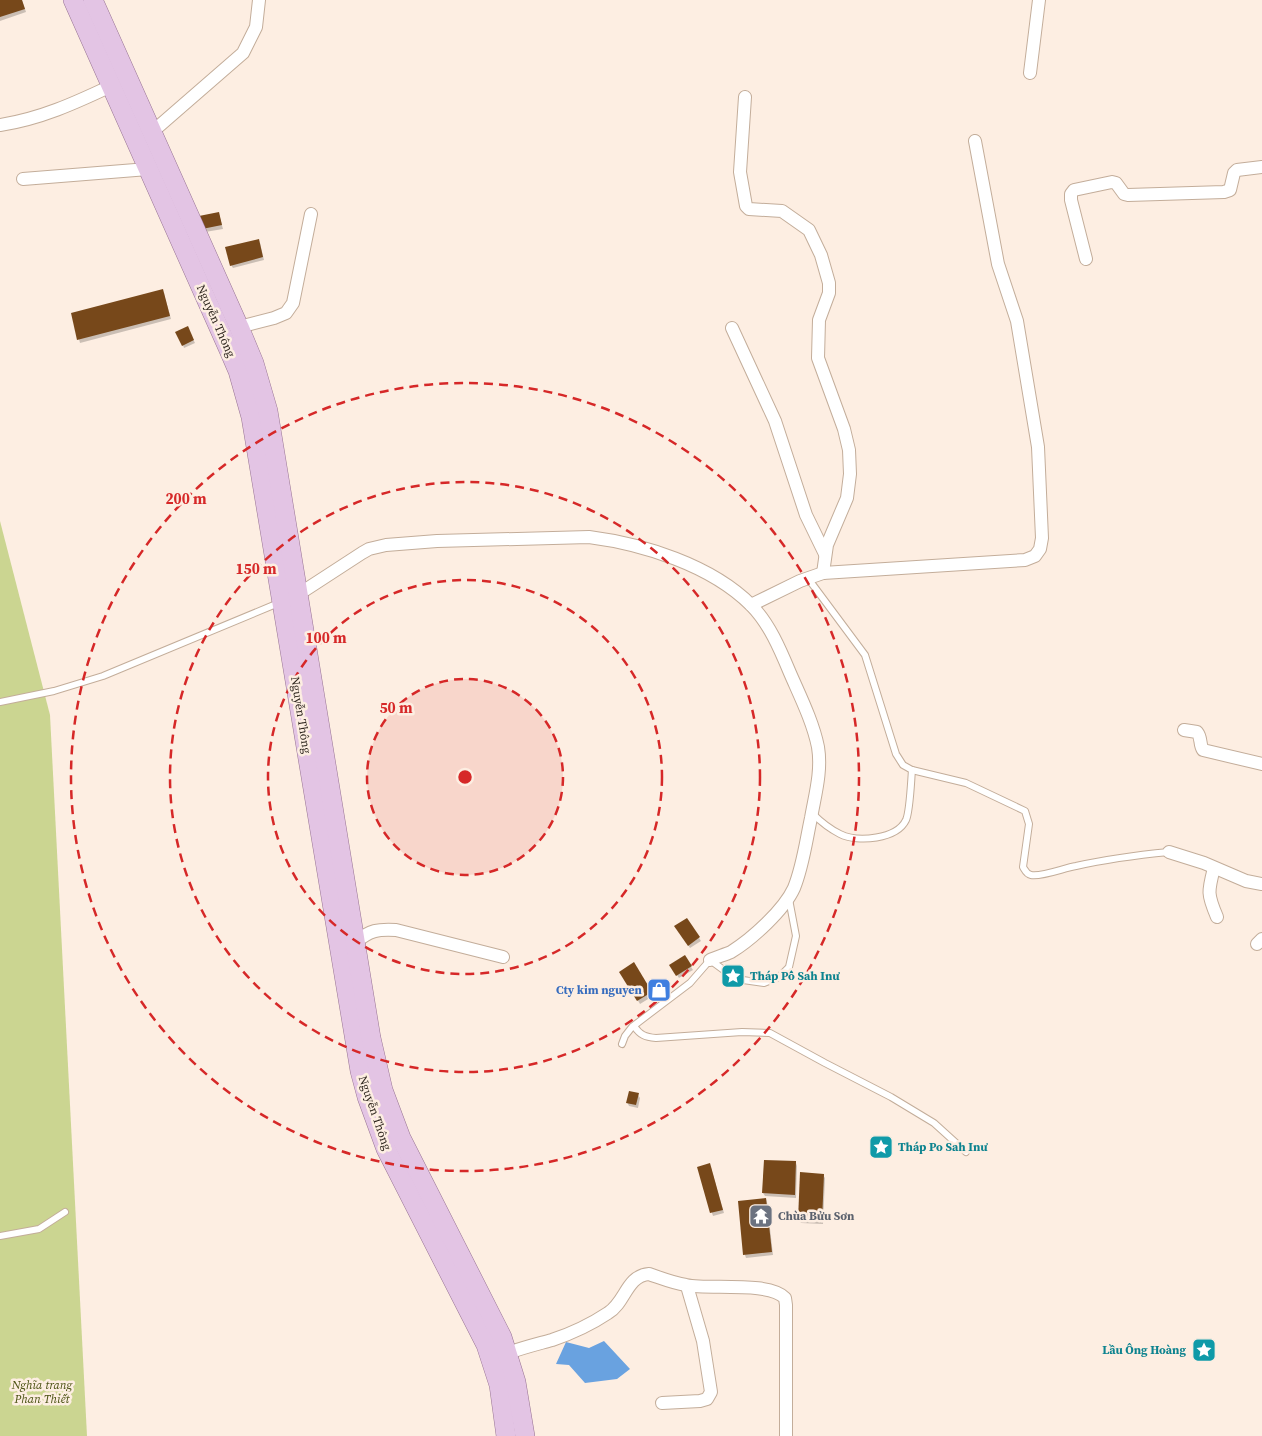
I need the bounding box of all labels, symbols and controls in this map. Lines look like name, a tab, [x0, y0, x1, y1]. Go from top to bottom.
street label: Nguyễn Thông	[193, 282, 239, 360]
text: 200 m	[165, 488, 207, 509]
text: 150 m	[235, 558, 277, 579]
text: 100 m	[305, 627, 347, 648]
street label: Nguyễn Thông	[287, 675, 315, 755]
text: 50 m	[379, 697, 413, 718]
centre of rings	[456, 768, 474, 786]
place icon: Tháp Pô Sah Inư	[720, 963, 746, 989]
place label: Tháp Pô Sah Inư	[750, 968, 840, 984]
shop icon: Cty kim nguyen	[646, 977, 672, 1003]
place label: Cty kim nguyen	[556, 982, 643, 998]
street label: Nguyễn Thông	[355, 1074, 395, 1152]
place icon: Tháp Po Sah Inư	[868, 1134, 894, 1160]
place label: Tháp Po Sah Inư	[898, 1139, 988, 1155]
temple icon: Chùa Bửu Sơn	[748, 1203, 774, 1229]
place label: Chùa Bửu Sơn	[778, 1208, 855, 1224]
place icon: Lầu Ông Hoàng	[1191, 1337, 1217, 1363]
place label: Lầu Ông Hoàng	[1102, 1342, 1186, 1358]
park label: Nghĩa trang Phan Thiết	[11, 1377, 73, 1407]

